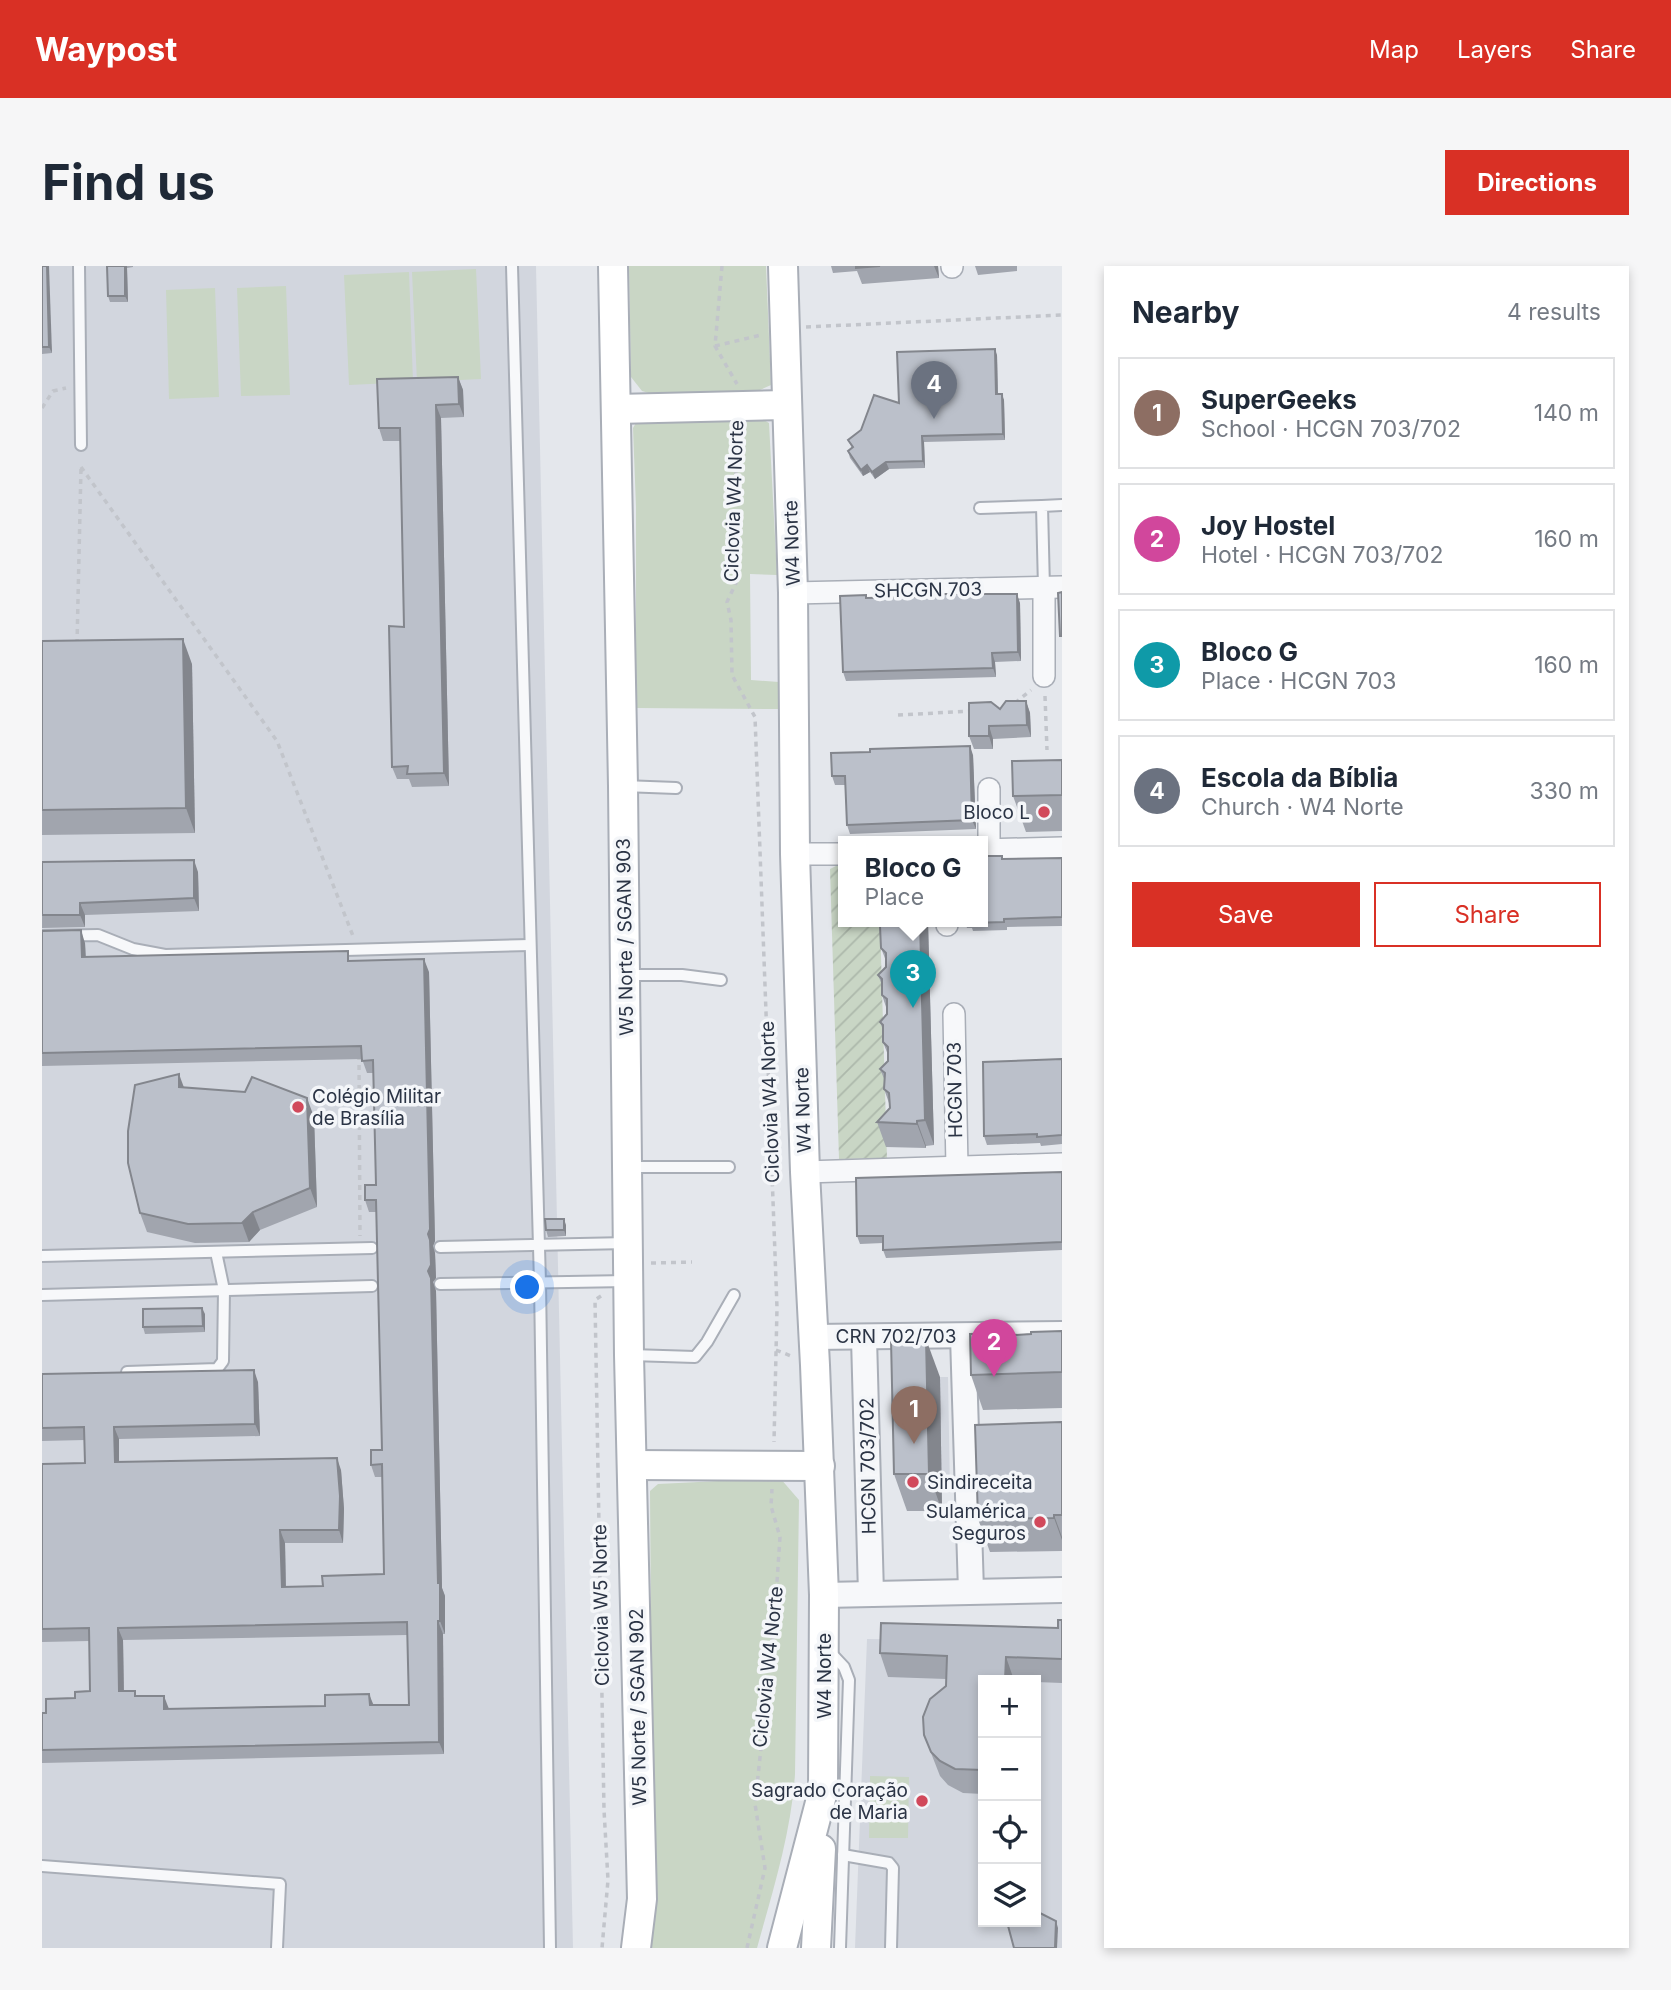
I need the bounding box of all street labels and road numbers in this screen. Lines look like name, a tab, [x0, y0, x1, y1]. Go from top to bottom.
street label: Ciclovia W4 Norte	[720, 420, 748, 582]
street label: W4 Norte	[779, 500, 805, 586]
street label: SHCGN 703	[874, 578, 982, 602]
street label: W5 Norte / SGAN 903	[612, 838, 638, 1036]
street label: Ciclovia W4 Norte	[756, 1021, 784, 1183]
street label: HCGN 703	[943, 1042, 967, 1138]
street label: W4 Norte	[790, 1067, 816, 1153]
street label: CRN 702/703	[836, 1325, 956, 1348]
street label: HCGN 703/702	[855, 1397, 881, 1535]
street label: Ciclovia W5 Norte	[588, 1524, 614, 1686]
street label: Ciclovia W4 Norte	[748, 1585, 788, 1749]
street label: W5 Norte / SGAN 902	[625, 1608, 651, 1806]
street label: W4 Norte	[813, 1633, 836, 1719]

